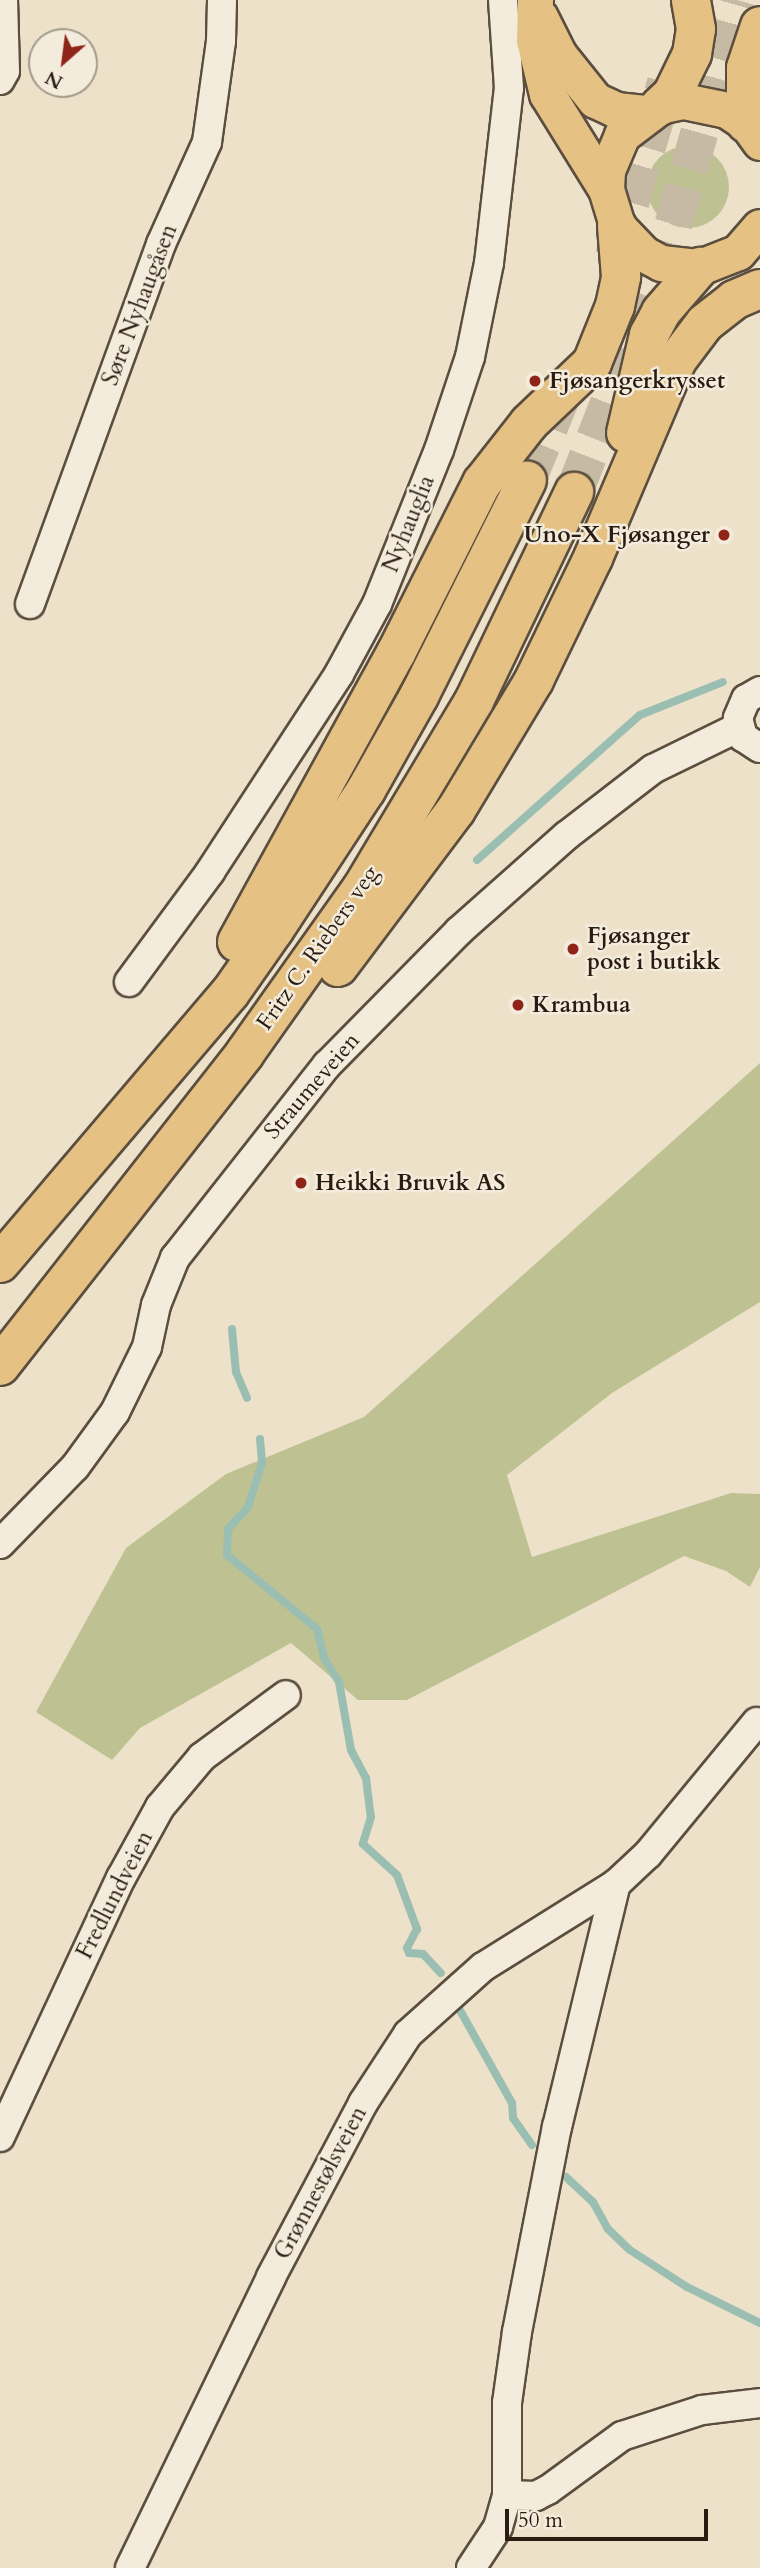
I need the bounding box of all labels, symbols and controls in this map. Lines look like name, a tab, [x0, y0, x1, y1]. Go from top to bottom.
north arrow	[28, 28, 98, 98]
text: N	[41, 64, 67, 95]
street label: Søre Nyhaugåsen	[97, 220, 183, 390]
place label: Fjøsangerkrysset	[549, 367, 725, 395]
marker: Fjøsangerkrysset	[527, 373, 543, 389]
street label: Nyhauglia	[377, 471, 441, 577]
place label: Uno-X Fjøsanger	[524, 521, 710, 549]
marker: Uno-X Fjøsanger	[716, 527, 732, 543]
street label: Fritz C. Riebers veg	[251, 861, 385, 1035]
place label: Fjøsanger post i butikk	[587, 922, 721, 976]
marker: Fjøsanger post i butikk	[565, 941, 581, 957]
place label: Krambua	[532, 991, 631, 1019]
marker: Krambua	[510, 997, 526, 1013]
street label: Straumeveien	[258, 1027, 366, 1145]
place label: Heikki Bruvik AS	[315, 1169, 506, 1197]
marker: Heikki Bruvik AS	[293, 1175, 309, 1191]
street label: Fredlundveien	[71, 1826, 159, 1964]
street label: Grønnestølsveien	[269, 2102, 373, 2264]
scale bar	[508, 2494, 711, 2538]
text: 50 m	[518, 2506, 563, 2535]

